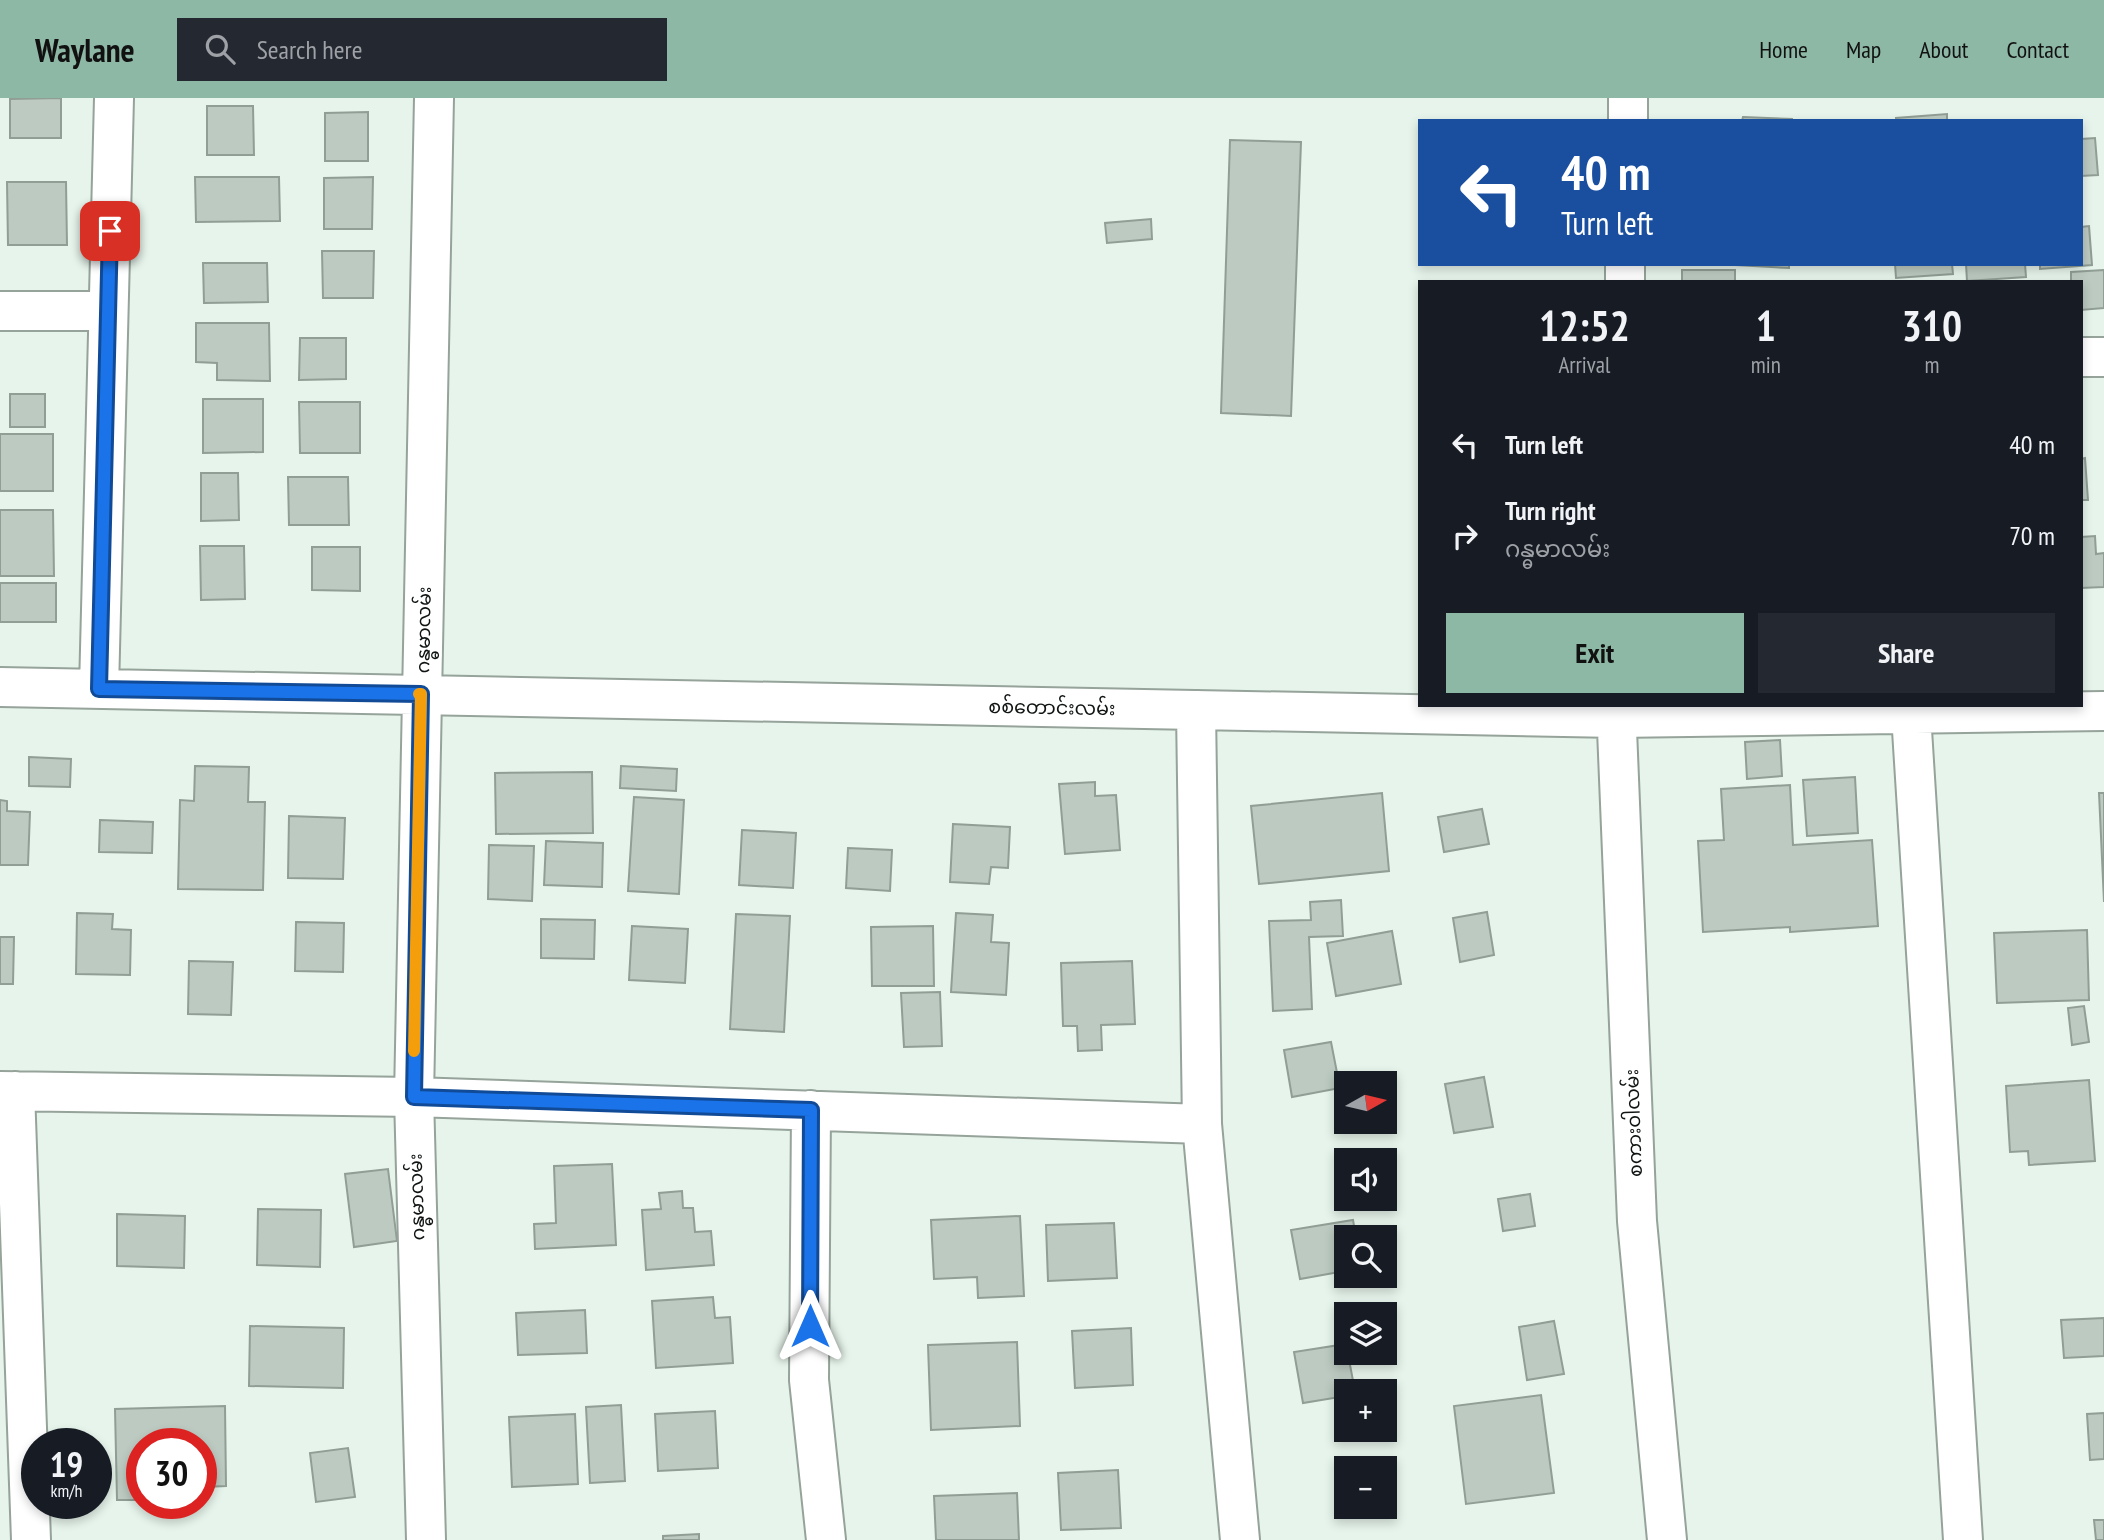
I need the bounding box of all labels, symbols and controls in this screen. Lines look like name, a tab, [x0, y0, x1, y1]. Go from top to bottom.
search box	[177, 18, 667, 81]
text: Waylane	[35, 28, 135, 71]
icon: search	[201, 30, 239, 68]
text: Search here	[257, 33, 362, 66]
text: Home	[1759, 34, 1808, 65]
text: Map	[1846, 34, 1881, 65]
text: About	[1919, 34, 1968, 65]
text: Contact	[2006, 34, 2069, 65]
text: 40 m	[1561, 140, 1650, 204]
icon: left	[1446, 147, 1537, 238]
pin	[80, 201, 140, 261]
text: Turn left	[1561, 202, 1653, 244]
icon: arrive	[91, 212, 129, 250]
text: 12:52	[1539, 298, 1630, 353]
text: 1	[1756, 298, 1776, 353]
text: 310	[1902, 298, 1962, 353]
text: Arrival	[1558, 350, 1610, 379]
text: min	[1751, 350, 1781, 379]
text: m	[1924, 350, 1939, 379]
icon: left	[1446, 426, 1484, 464]
text: Turn left	[1505, 428, 1583, 461]
text: 40 m	[2009, 428, 2055, 461]
text: Turn right	[1505, 494, 1596, 527]
icon: right	[1446, 517, 1484, 555]
text: 70 m	[2009, 519, 2055, 552]
text: ဂန္ဓမာလမ်း	[1505, 534, 1610, 563]
street label: ဂန္ဓမာလမ်း	[408, 586, 440, 674]
button: Exit	[1446, 613, 1744, 693]
button: Share	[1758, 613, 2055, 693]
street label: စစ်တောင်းလမ်း	[988, 692, 1116, 720]
street label: စကားဝါလမ်း	[1617, 1069, 1647, 1177]
north arrow	[1334, 1071, 1396, 1134]
map controls	[1334, 1071, 1397, 1519]
button: sound	[1334, 1148, 1397, 1211]
street label: ဂန္ဓမာလမ်း	[400, 1153, 434, 1241]
button: search	[1334, 1225, 1397, 1288]
position arrow	[773, 1289, 847, 1363]
button: layers	[1334, 1302, 1397, 1365]
button: +	[1334, 1379, 1397, 1442]
speed limit sign: 30	[126, 1428, 217, 1519]
text: 19	[50, 1441, 83, 1487]
button: −	[1334, 1456, 1397, 1519]
text: km/h	[51, 1479, 82, 1502]

